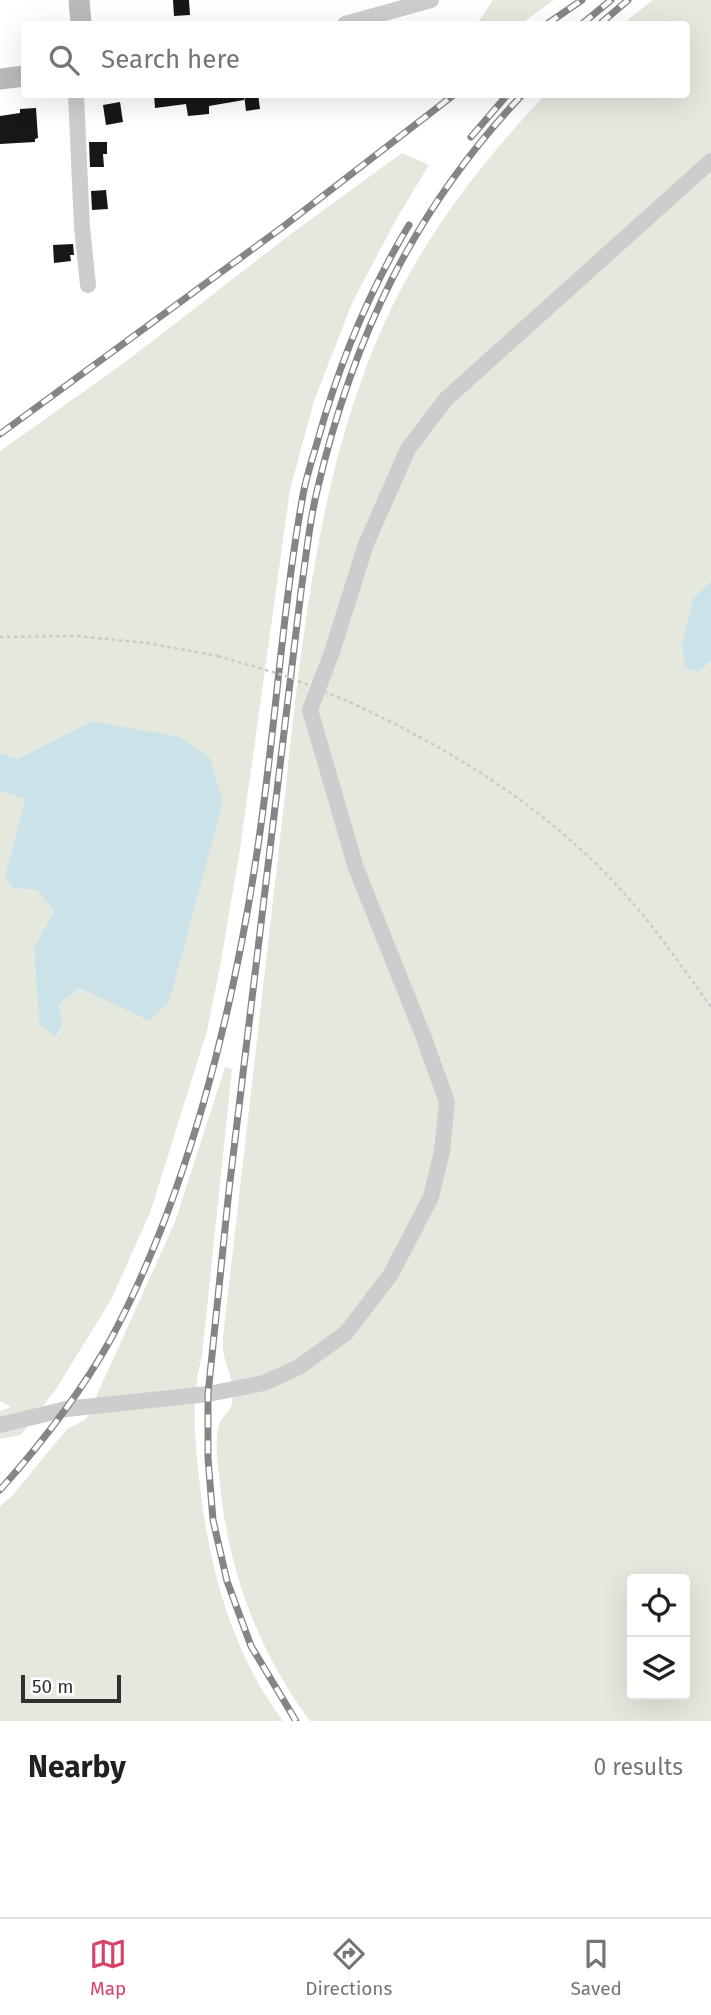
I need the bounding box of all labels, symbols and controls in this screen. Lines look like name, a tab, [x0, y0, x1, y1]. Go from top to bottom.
search box	[21, 21, 690, 98]
icon: search	[45, 41, 83, 79]
text: Search here	[101, 44, 240, 75]
map controls	[627, 1574, 690, 1700]
button: locate	[627, 1574, 690, 1637]
button: layers	[627, 1637, 690, 1700]
scale bar	[21, 1672, 121, 1704]
text: 50 m	[32, 1675, 73, 1698]
text: Nearby	[28, 1749, 126, 1785]
text: 0 results	[593, 1753, 683, 1781]
tab: Map	[89, 1935, 127, 2000]
tab: Directions	[305, 1935, 392, 2000]
tab: Saved	[571, 1935, 622, 2000]

